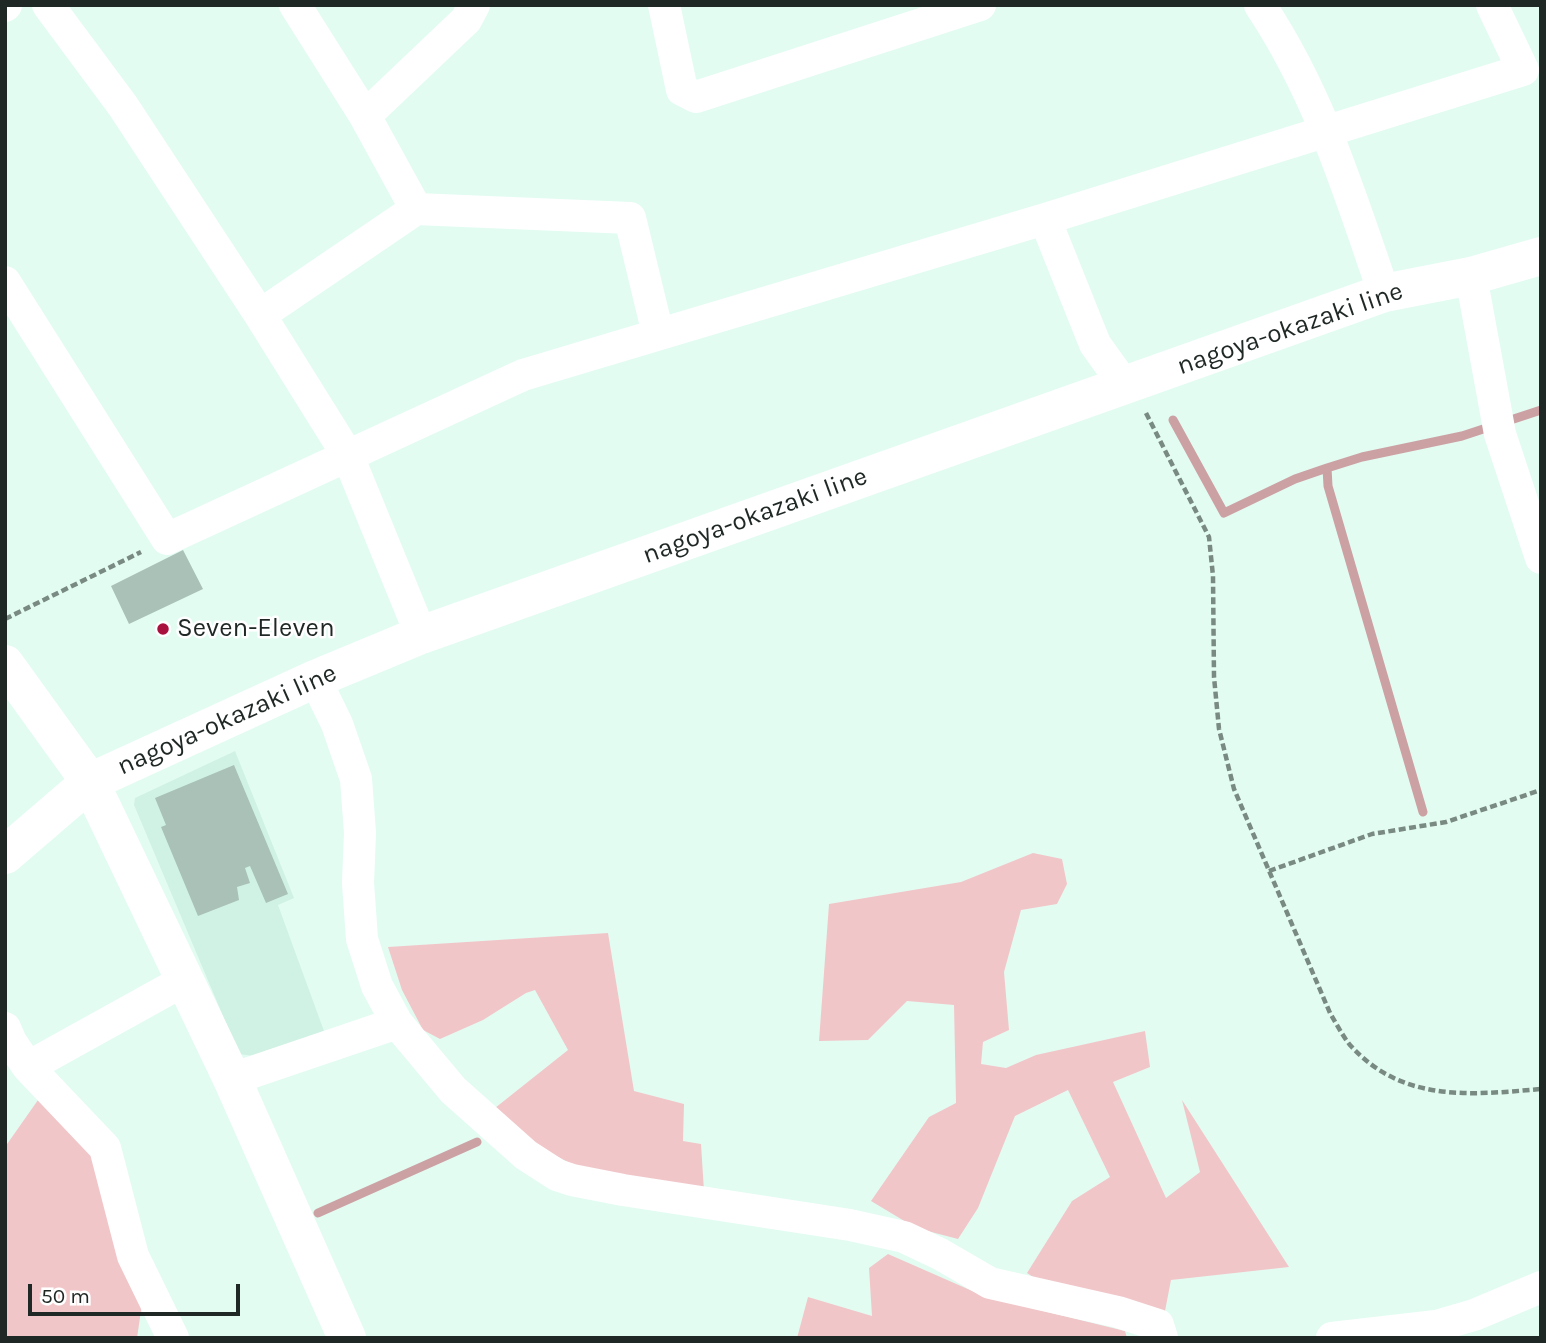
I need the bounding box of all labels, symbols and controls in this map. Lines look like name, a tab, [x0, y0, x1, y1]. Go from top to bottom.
street label: nagoya-okazaki line	[1173, 276, 1407, 382]
street label: nagoya-okazaki line	[638, 461, 872, 571]
place label: Seven-Eleven	[177, 613, 335, 645]
marker: Seven-Eleven	[155, 621, 171, 637]
street label: nagoya-okazaki line	[112, 658, 342, 782]
scale bar	[32, 1270, 243, 1314]
text: 50 m	[41, 1284, 90, 1308]

